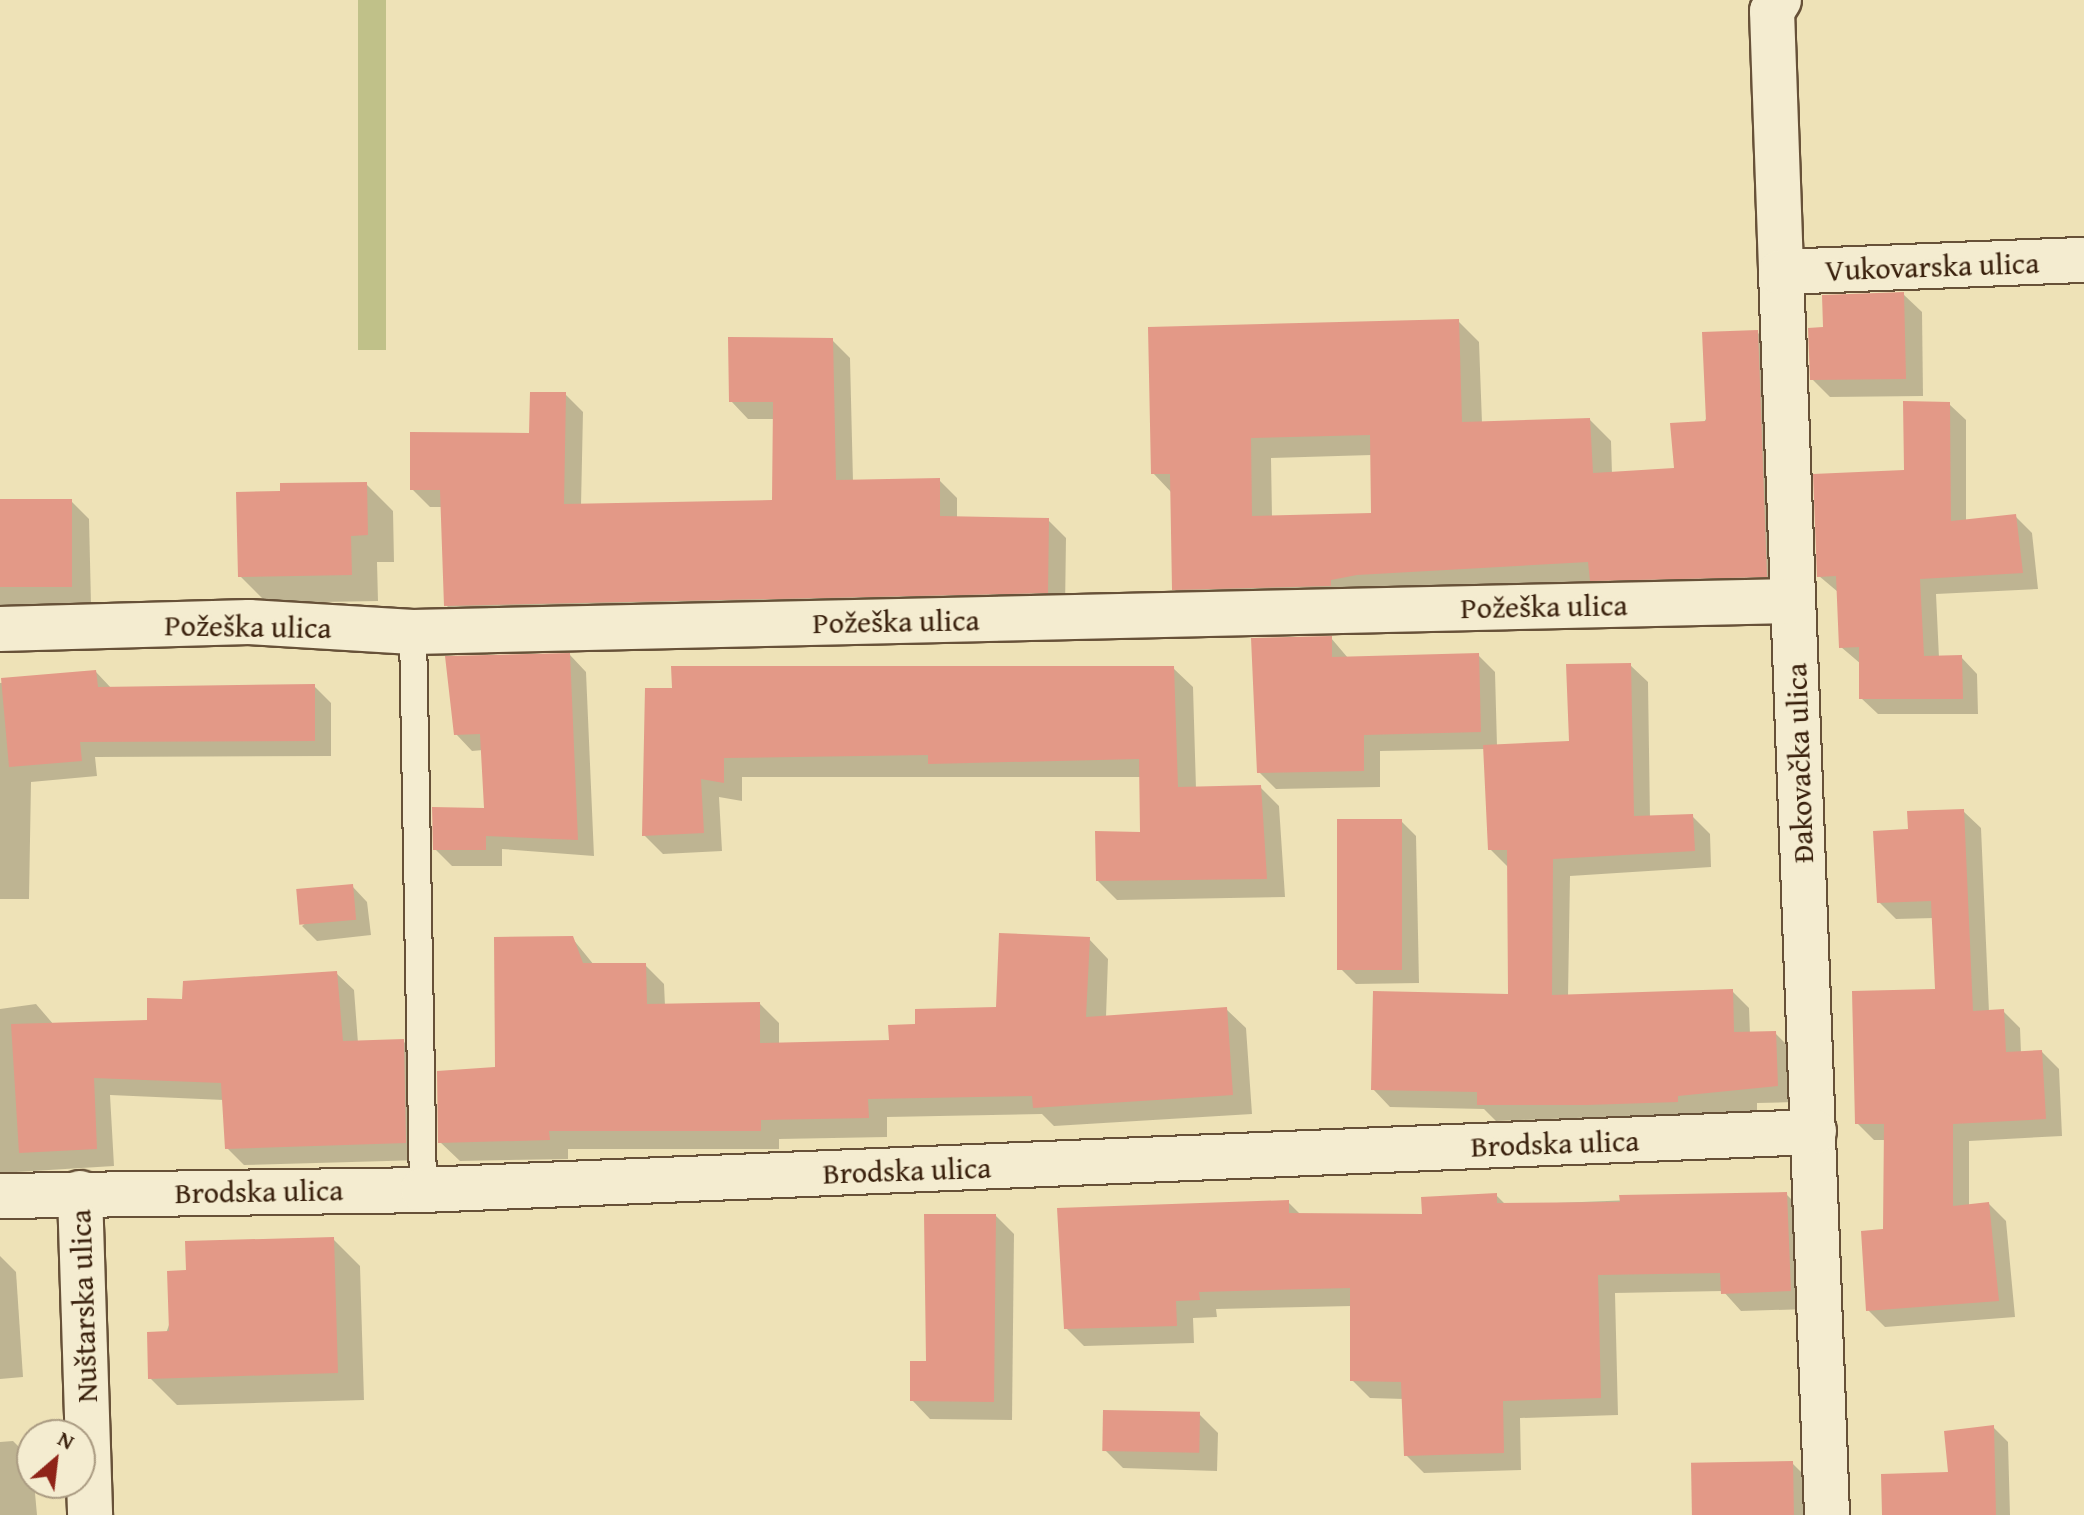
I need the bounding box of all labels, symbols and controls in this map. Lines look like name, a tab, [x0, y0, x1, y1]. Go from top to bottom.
street label: Vukovarska ulica	[1824, 244, 2040, 288]
street label: Požeška ulica	[1460, 587, 1628, 625]
street label: Požeška ulica	[812, 602, 980, 640]
street label: Požeška ulica	[164, 607, 332, 645]
street label: Đakovačka ulica	[1778, 662, 1820, 864]
street label: Brodska ulica	[1470, 1122, 1640, 1164]
street label: Brodska ulica	[822, 1149, 992, 1191]
street label: Brodska ulica	[174, 1172, 344, 1210]
street label: Nuštarska ulica	[62, 1209, 104, 1403]
north arrow	[16, 1419, 96, 1499]
text: N	[52, 1422, 80, 1457]

